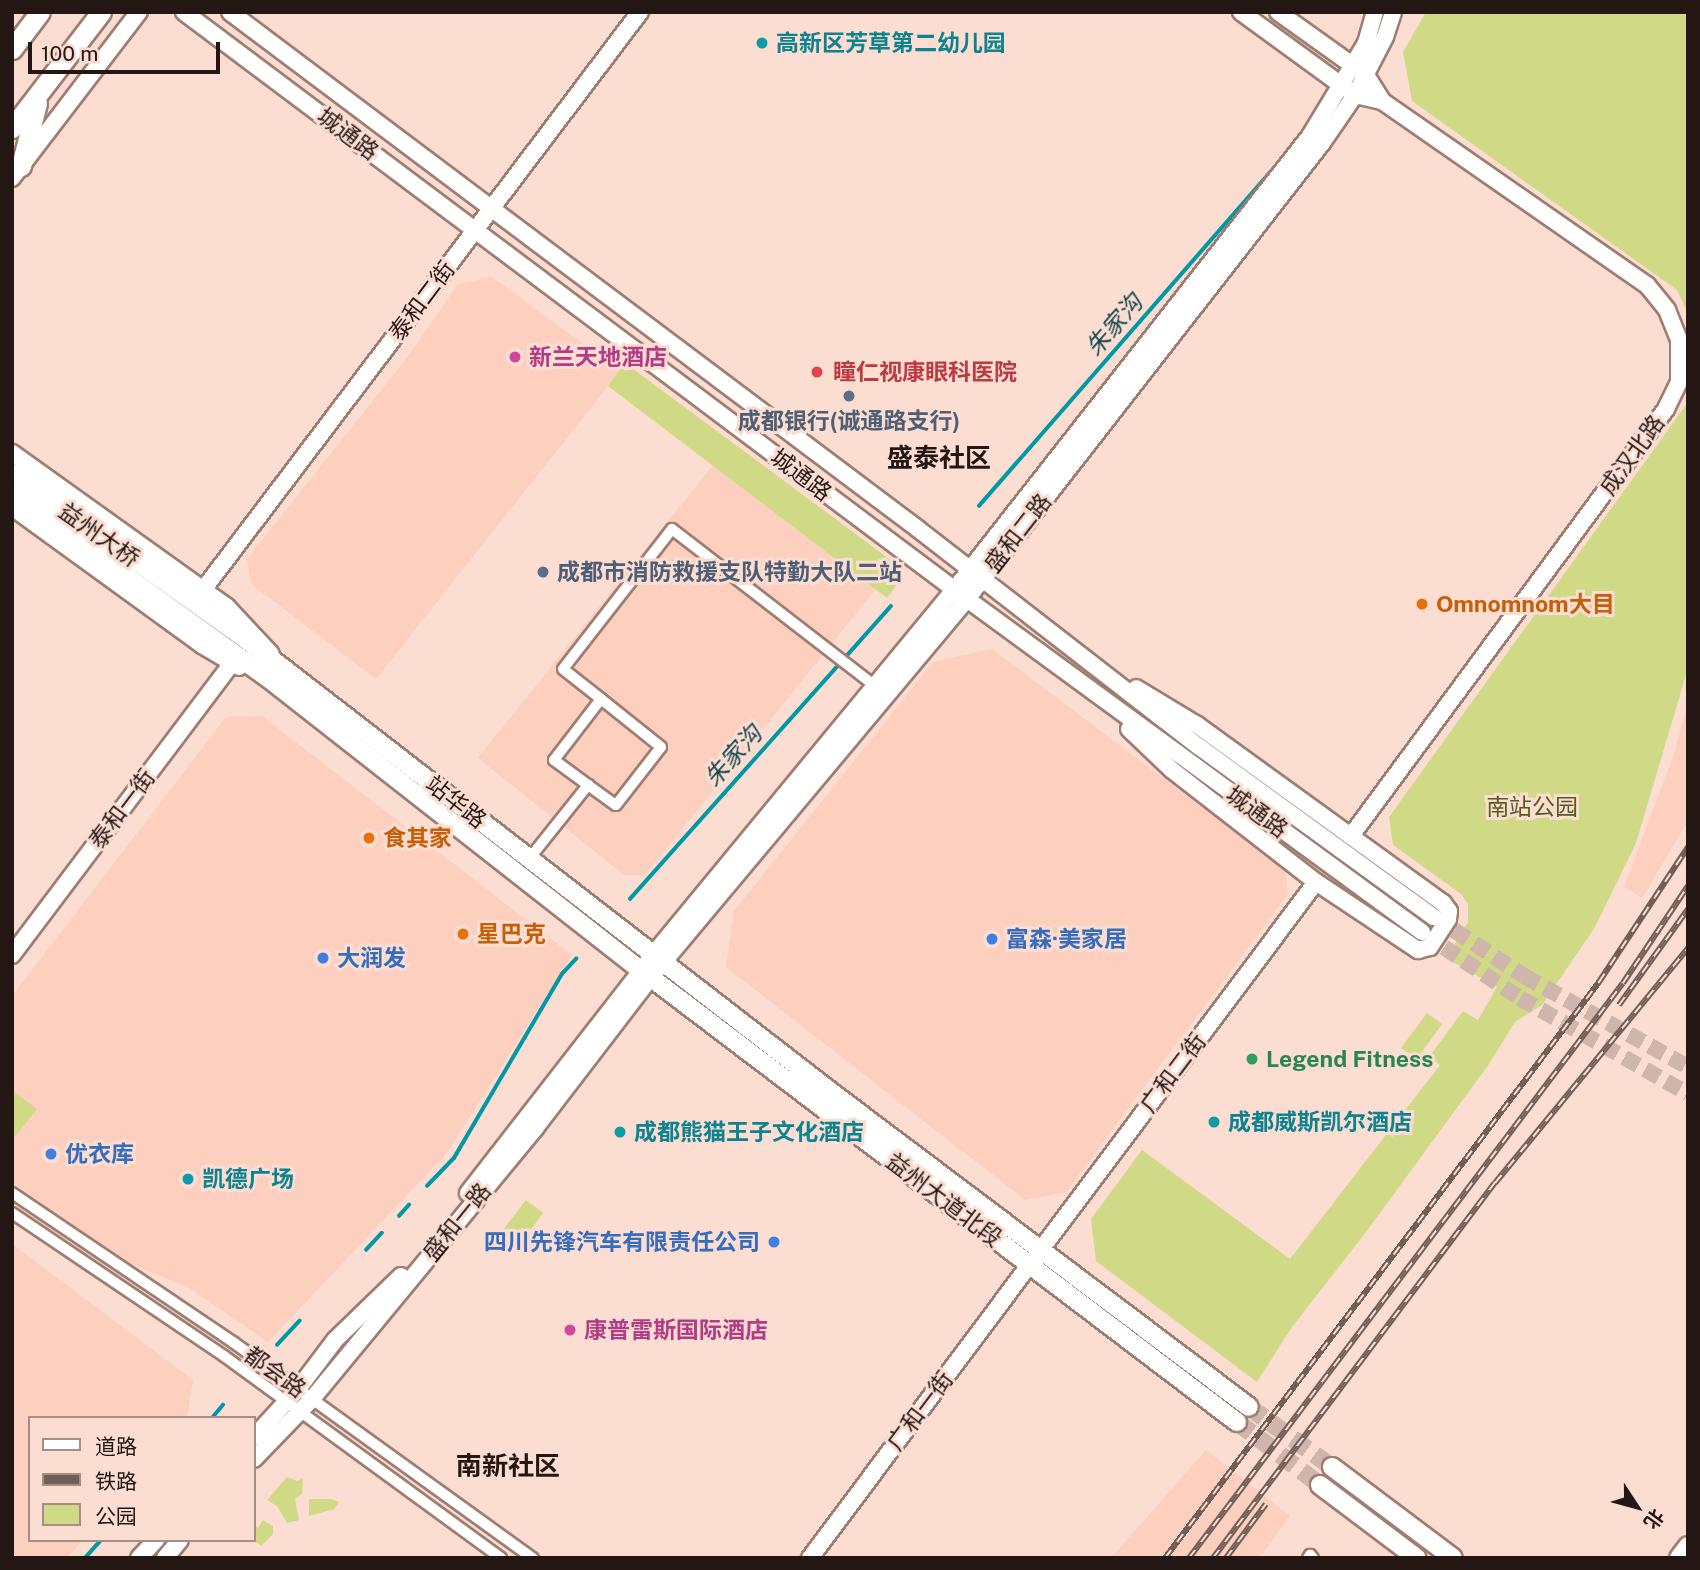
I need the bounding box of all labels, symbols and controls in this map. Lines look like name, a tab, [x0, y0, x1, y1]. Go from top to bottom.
scale bar	[32, 28, 224, 72]
place label: 高新区芳草第二幼儿园	[776, 29, 1006, 57]
marker: 高新区芳草第二幼儿园	[754, 35, 770, 51]
text: 100 m	[41, 41, 98, 66]
street label: 城通路	[312, 102, 384, 166]
street label: 泰和二街	[383, 256, 461, 346]
water label: 朱家沟	[1080, 288, 1148, 362]
place label: 新兰天地酒店	[529, 343, 667, 371]
marker: 新兰天地酒店	[507, 349, 523, 365]
place label: 瞳仁视康眼科医院	[833, 358, 1017, 386]
marker: 瞳仁视康眼科医院	[807, 362, 827, 382]
marker: 成都银行(诚通路支行)	[841, 388, 857, 404]
place label: 成都银行(诚通路支行)	[738, 407, 960, 435]
street label: 成汉北路	[1594, 410, 1670, 500]
district label: 盛泰社区	[887, 442, 991, 474]
street label: 城通路	[765, 443, 837, 507]
street label: 盛和二路	[979, 488, 1057, 578]
street label: 益州大桥	[53, 497, 145, 573]
place label: 成都市消防救援支队特勤大队二站	[557, 558, 902, 586]
marker: 成都市消防救援支队特勤大队二站	[535, 564, 551, 580]
place label: Omnomnom大目	[1436, 590, 1615, 618]
marker: Omnomnom大目	[1414, 596, 1430, 612]
water label: 朱家沟	[698, 720, 768, 792]
street label: 泰和一街	[83, 764, 161, 854]
street label: 站华路	[420, 770, 492, 834]
street label: 城通路	[1221, 781, 1293, 843]
park label: 南站公园	[1486, 793, 1578, 821]
place label: 食其家	[383, 824, 452, 852]
marker: 食其家	[361, 830, 377, 846]
place label: 星巴克	[477, 920, 546, 948]
place label: 富森·美家居	[1006, 925, 1127, 953]
marker: 星巴克	[455, 926, 471, 942]
marker: 富森·美家居	[984, 931, 1000, 947]
place label: 大润发	[337, 944, 406, 972]
marker: 大润发	[315, 950, 331, 966]
street label: 广和二街	[1134, 1028, 1212, 1118]
place label: Legend Fitness	[1266, 1045, 1433, 1073]
marker: Legend Fitness	[1244, 1051, 1260, 1067]
place label: 成都威斯凯尔酒店	[1228, 1108, 1412, 1136]
marker: 成都威斯凯尔酒店	[1206, 1114, 1222, 1130]
place label: 成都熊猫王子文化酒店	[634, 1118, 864, 1146]
marker: 成都熊猫王子文化酒店	[612, 1124, 628, 1140]
place label: 优衣库	[65, 1140, 134, 1168]
marker: 优衣库	[43, 1146, 59, 1162]
street label: 益州大道北段	[881, 1147, 1007, 1253]
place label: 凯德广场	[202, 1165, 294, 1193]
marker: 凯德广场	[180, 1171, 196, 1187]
street label: 盛和一路	[417, 1178, 497, 1266]
place label: 四川先锋汽车有限责任公司	[484, 1228, 760, 1256]
marker: 四川先锋汽车有限责任公司	[766, 1234, 782, 1250]
place label: 康普雷斯国际酒店	[584, 1316, 768, 1344]
marker: 康普雷斯国际酒店	[562, 1322, 578, 1338]
street label: 都会路	[239, 1341, 311, 1403]
street label: 广和一街	[881, 1366, 959, 1456]
legend	[28, 1416, 256, 1542]
text: 道路	[95, 1434, 137, 1459]
district label: 南新社区	[456, 1450, 560, 1482]
text: 铁路	[95, 1469, 137, 1494]
north arrow	[1602, 1472, 1672, 1542]
text: 公园	[95, 1504, 137, 1529]
text: 北	[1640, 1505, 1668, 1533]

